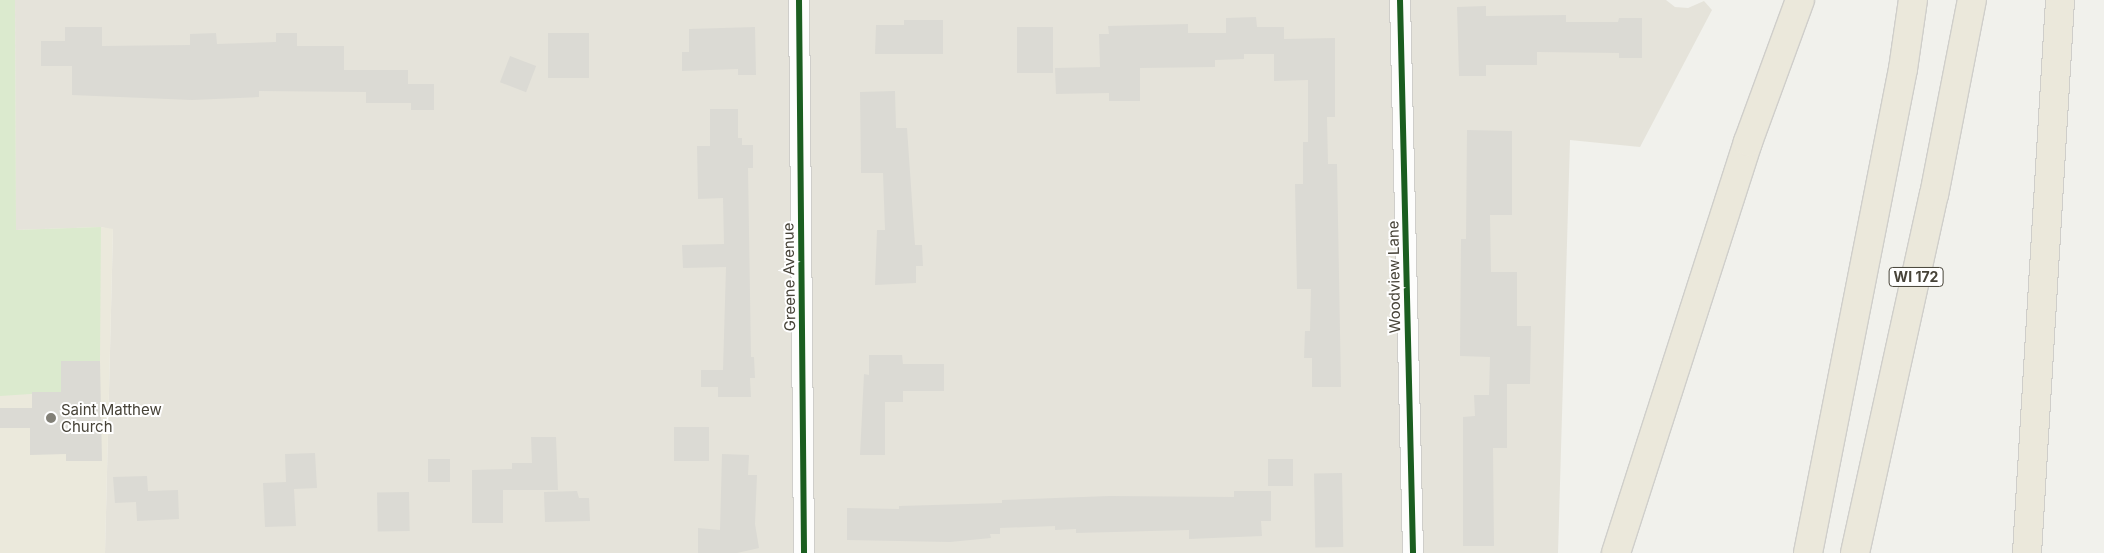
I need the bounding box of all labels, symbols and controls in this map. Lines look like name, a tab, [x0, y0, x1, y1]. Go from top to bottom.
street label: Woodview Lane	[1384, 220, 1404, 334]
street label: Greene Avenue	[779, 223, 799, 331]
road number: WI 172	[1888, 266, 1944, 288]
place label: Saint Matthew Church	[61, 400, 162, 435]
marker: Saint Matthew Church	[45, 412, 57, 424]

